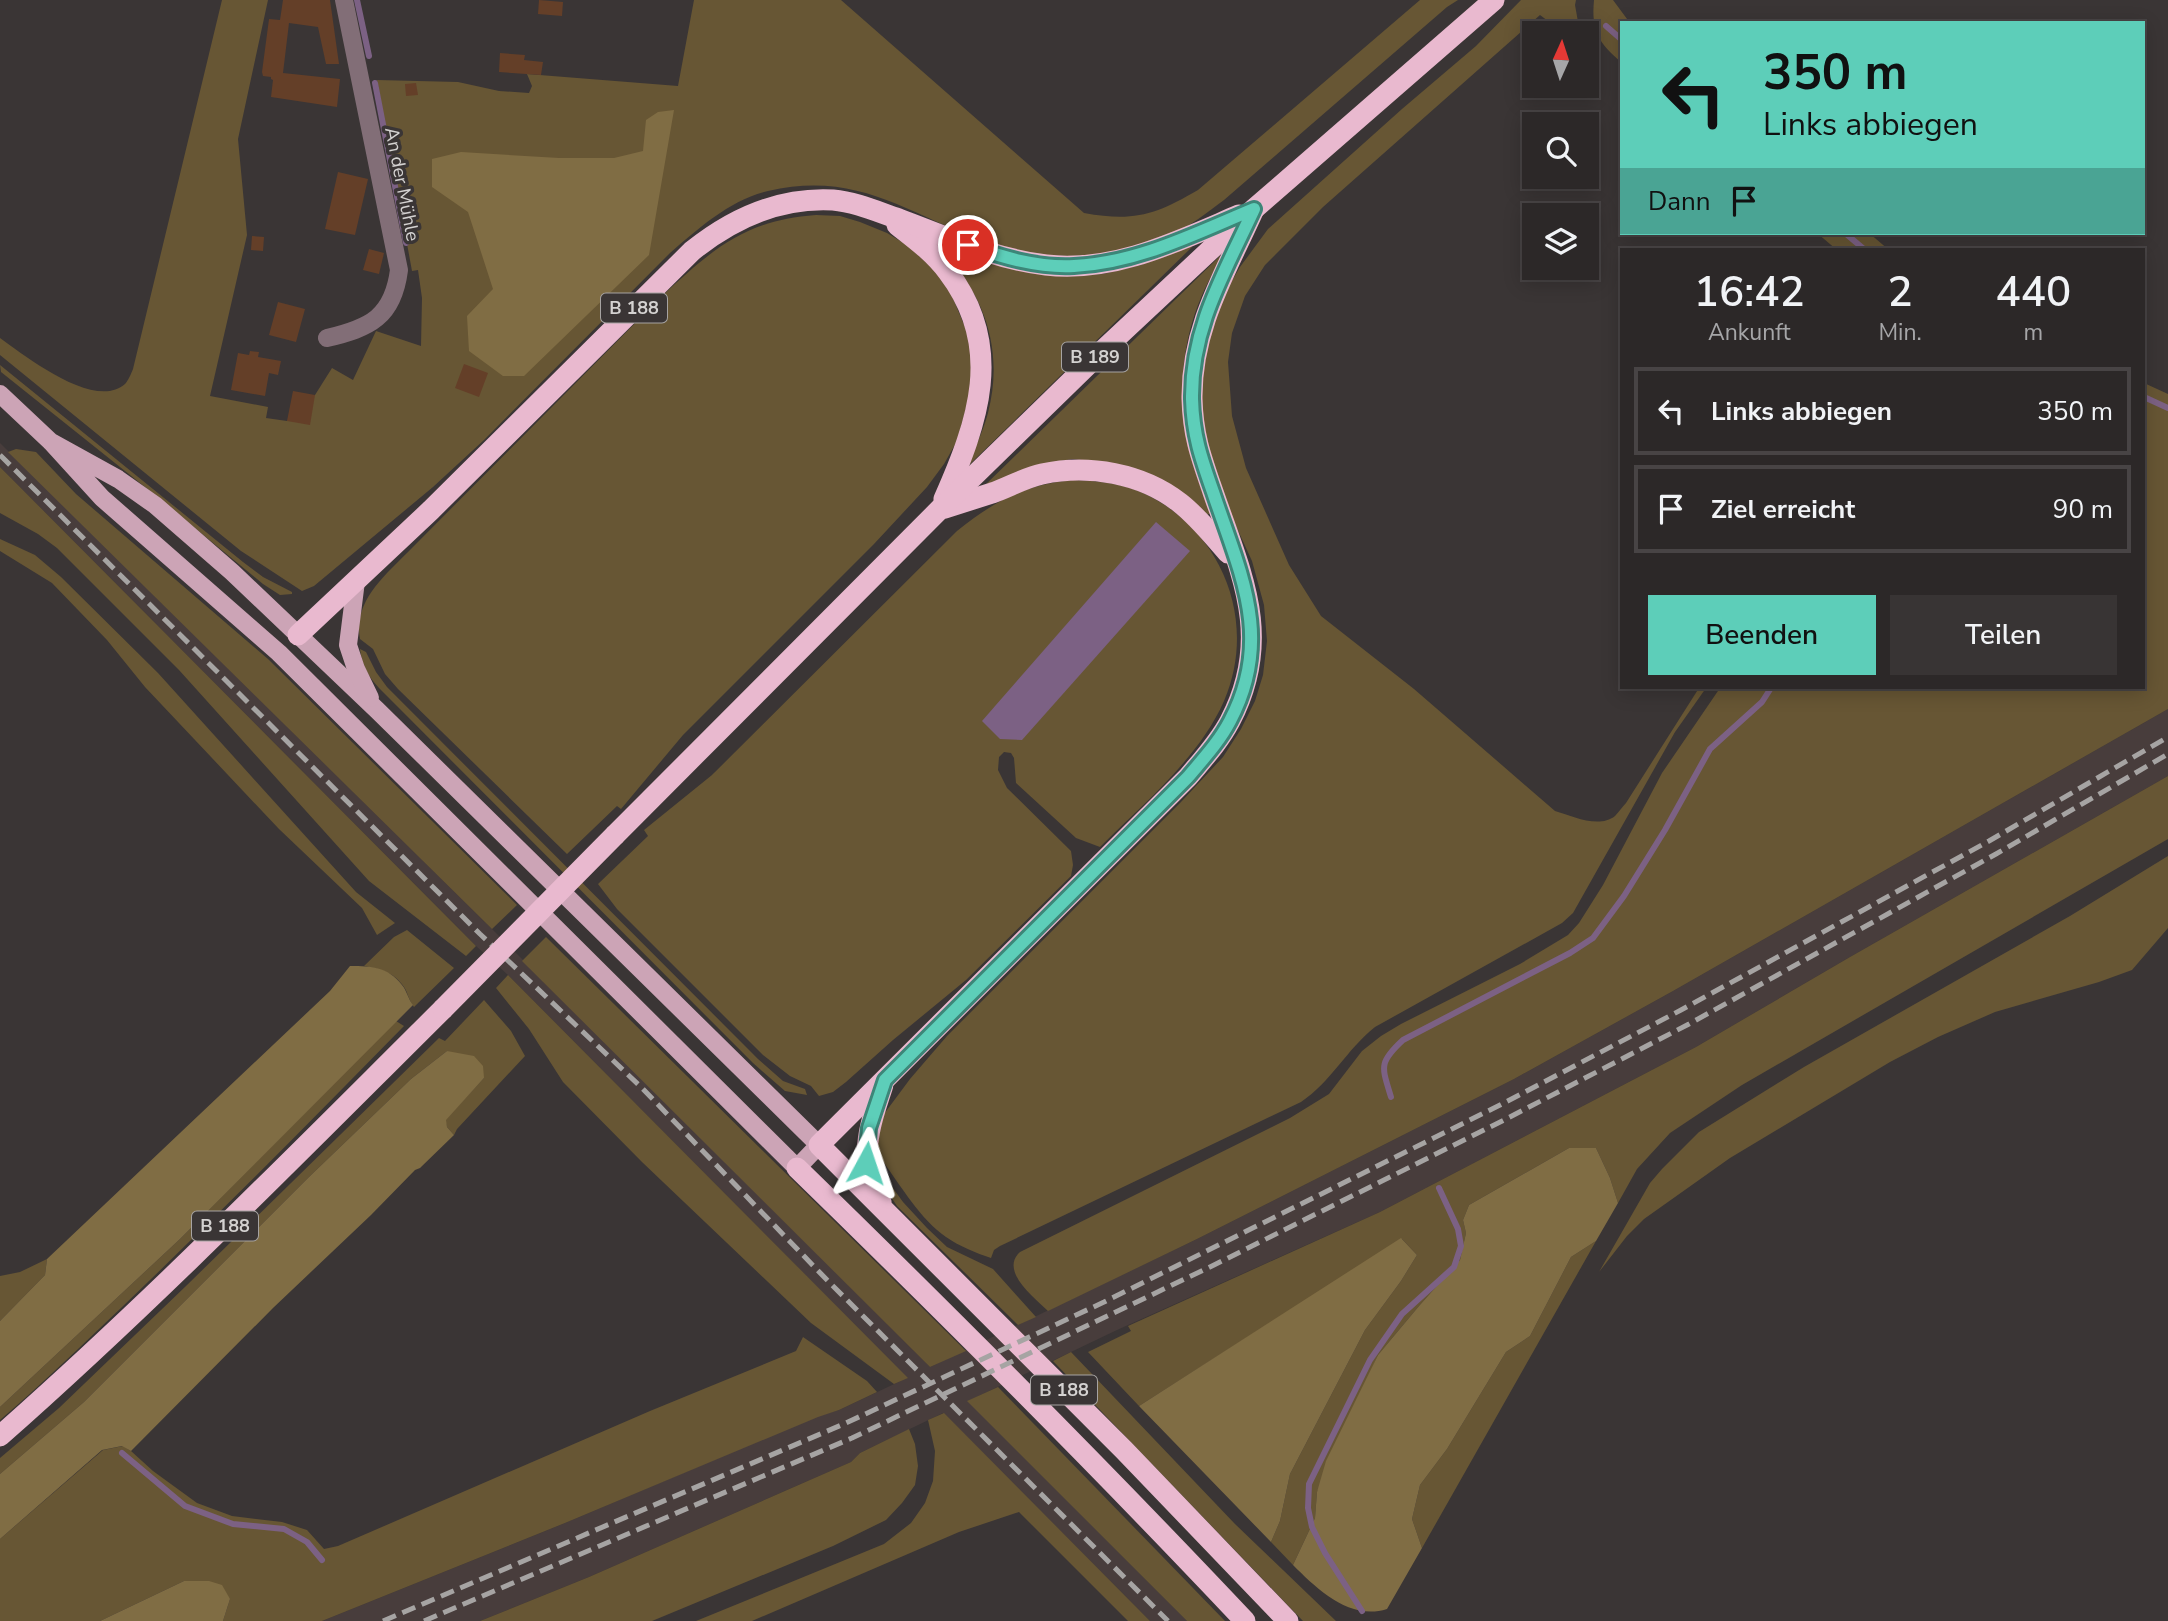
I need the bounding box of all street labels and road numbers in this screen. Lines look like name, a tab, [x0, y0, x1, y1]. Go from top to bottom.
street label: An der Mühle	[378, 125, 426, 243]
road number: B 188	[601, 294, 667, 322]
road number: B 189	[1062, 342, 1128, 372]
road number: B 188	[192, 1212, 258, 1240]
road number: B 188	[1031, 1376, 1097, 1405]

